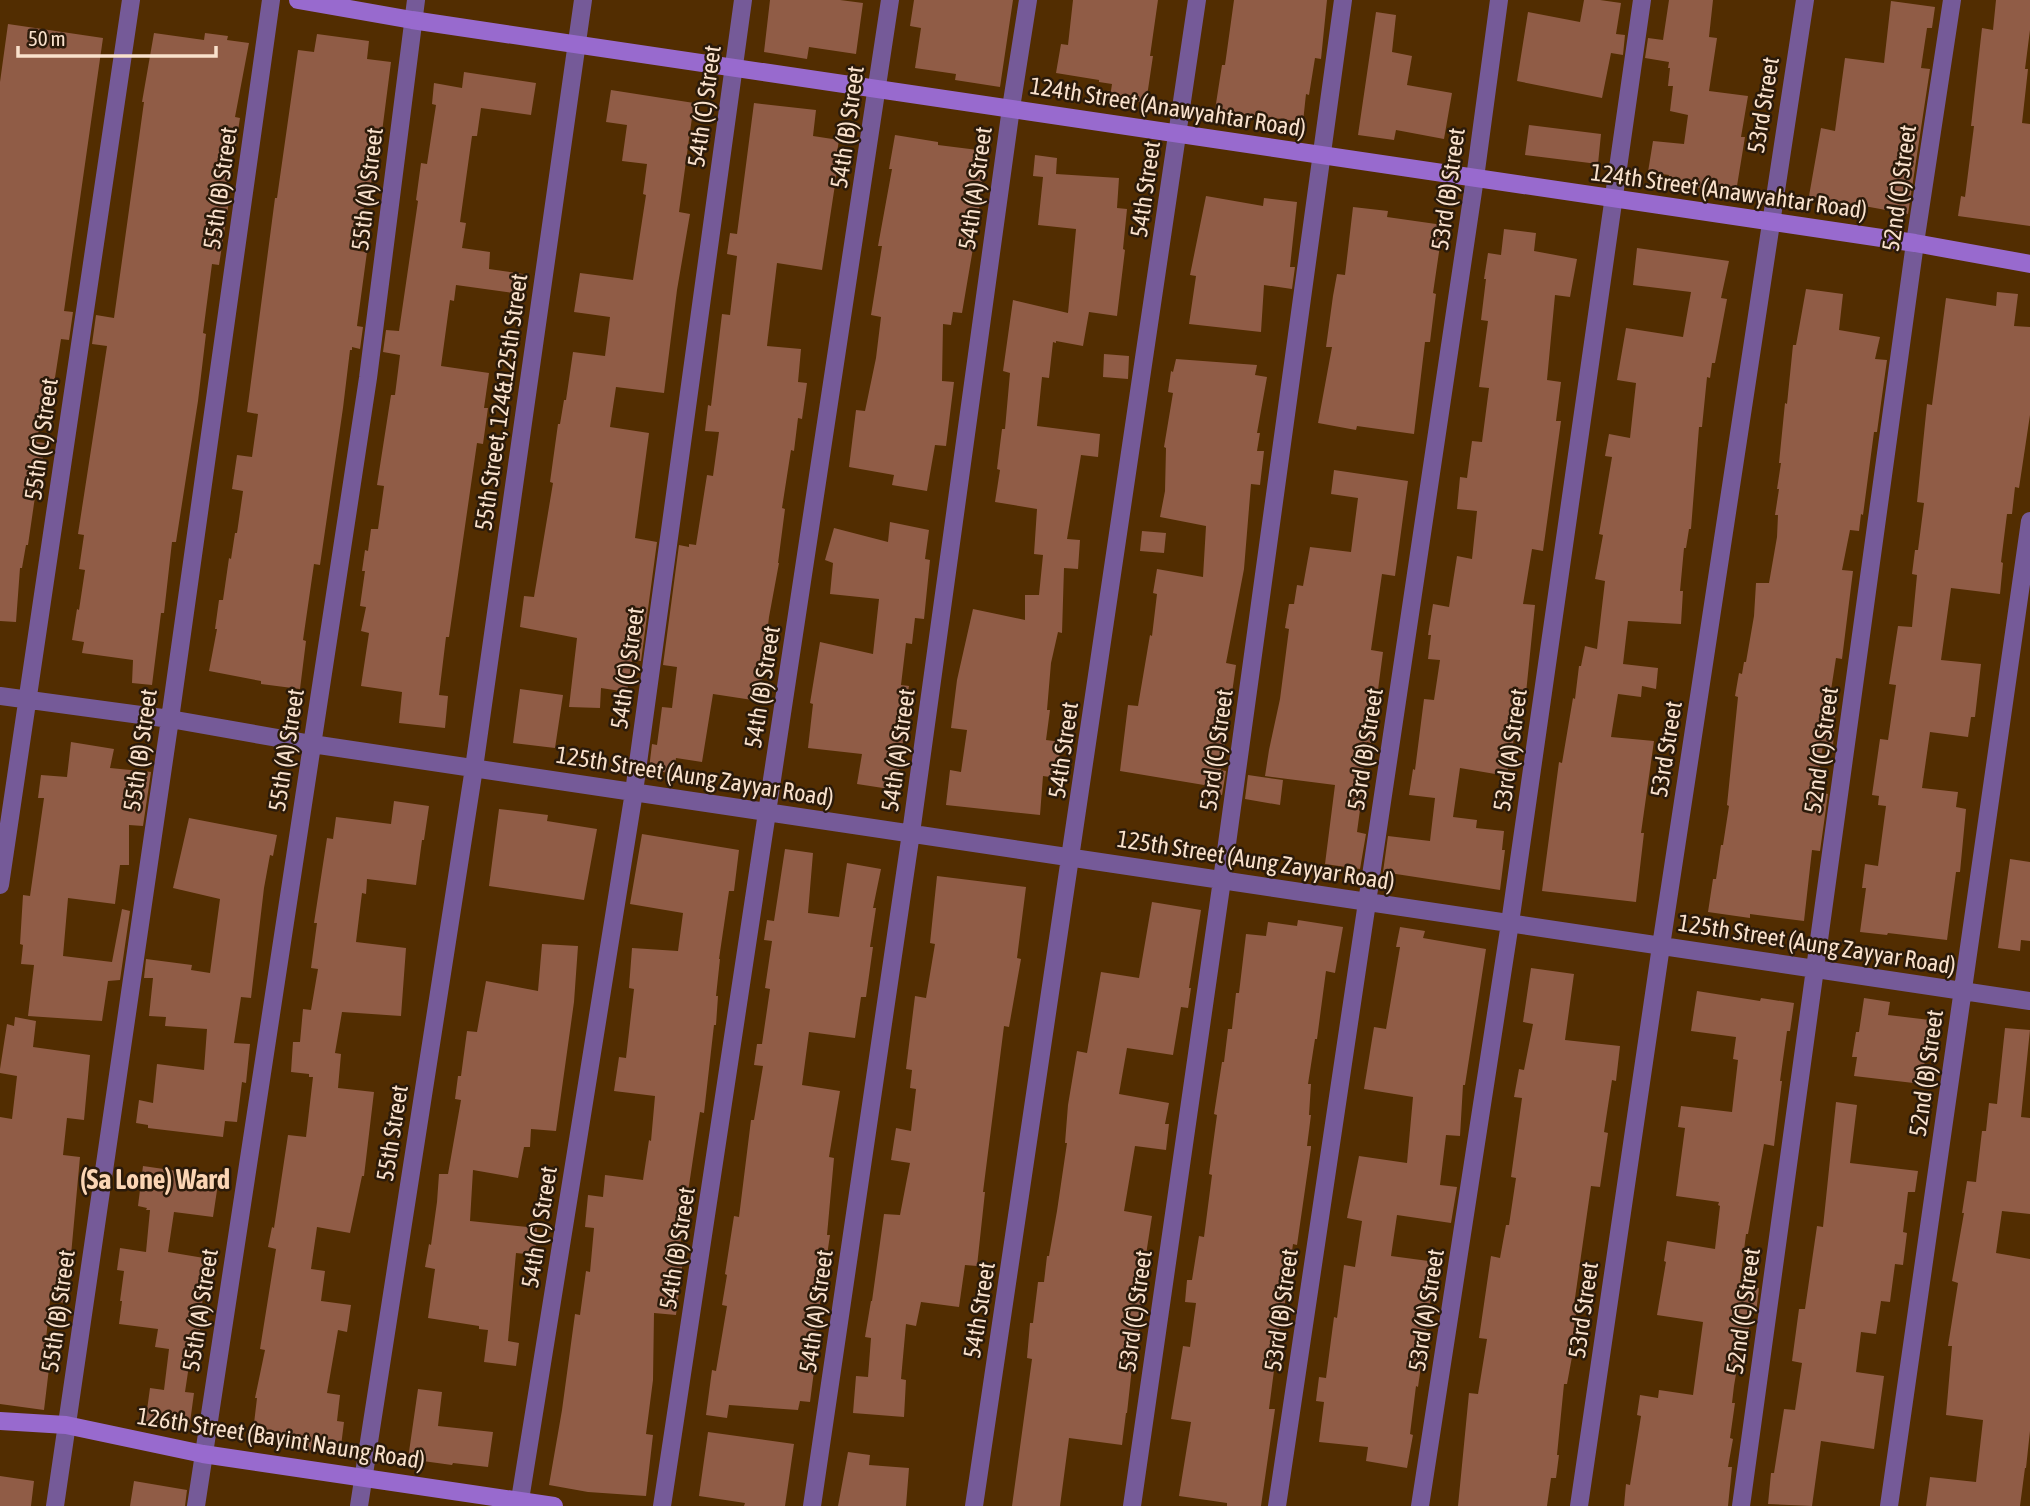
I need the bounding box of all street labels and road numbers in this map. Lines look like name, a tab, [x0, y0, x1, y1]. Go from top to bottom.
street label: 54th (C) Street	[682, 43, 726, 169]
street label: 53rd Street	[1742, 55, 1784, 155]
street label: 54th (B) Street	[825, 64, 869, 190]
street label: 124th Street (Anawyahtar Road)	[1028, 72, 1308, 142]
street label: 52nd (C) Street	[1877, 123, 1921, 253]
street label: 55th (B) Street	[198, 125, 242, 251]
street label: 54th (A) Street	[953, 125, 997, 251]
street label: 55th (A) Street	[346, 126, 388, 252]
street label: 53rd (B) Street	[1426, 126, 1470, 252]
street label: 54th Street	[1125, 139, 1165, 239]
street label: 124th Street (Anawyahtar Road)	[1589, 158, 1869, 224]
street label: 55th Street, 124&125th Street	[470, 272, 532, 532]
street label: 55th (C) Street	[19, 376, 63, 502]
street label: 54th (C) Street	[605, 605, 649, 731]
street label: 54th (B) Street	[739, 624, 785, 750]
street label: 52nd (C) Street	[1799, 685, 1843, 815]
street label: 53rd (B) Street	[1342, 686, 1388, 812]
street label: 55th (B) Street	[118, 687, 162, 813]
street label: 55th (A) Street	[263, 687, 309, 813]
street label: 54th (A) Street	[876, 687, 920, 813]
street label: 53rd (C) Street	[1194, 687, 1238, 813]
street label: 53rd (A) Street	[1488, 687, 1532, 813]
street label: 53rd Street	[1645, 699, 1687, 799]
street label: 54th Street	[1043, 700, 1083, 800]
street label: 125th Street (Aung Zayyar Road)	[554, 741, 836, 811]
street label: 125th Street (Aung Zayyar Road)	[1115, 825, 1397, 895]
street label: 125th Street (Aung Zayyar Road)	[1676, 909, 1958, 979]
street label: 52nd (B) Street	[1904, 1008, 1948, 1138]
street label: 55th Street	[371, 1083, 413, 1183]
street label: 54th (C) Street	[516, 1164, 562, 1290]
street label: 54th (B) Street	[654, 1185, 700, 1311]
street label: 52nd (C) Street	[1721, 1246, 1765, 1376]
street label: 55th (A) Street	[177, 1247, 223, 1373]
street label: 53rd (B) Street	[1259, 1247, 1303, 1373]
street label: 53rd (A) Street	[1403, 1247, 1449, 1373]
street label: 55th (B) Street	[36, 1248, 80, 1374]
street label: 54th (A) Street	[794, 1248, 838, 1374]
street label: 53rd (C) Street	[1113, 1248, 1157, 1374]
street label: 54th Street	[958, 1260, 1000, 1360]
street label: 53rd Street	[1563, 1260, 1603, 1360]
street label: 126th Street (Bayint Naung Road)	[135, 1402, 427, 1474]

